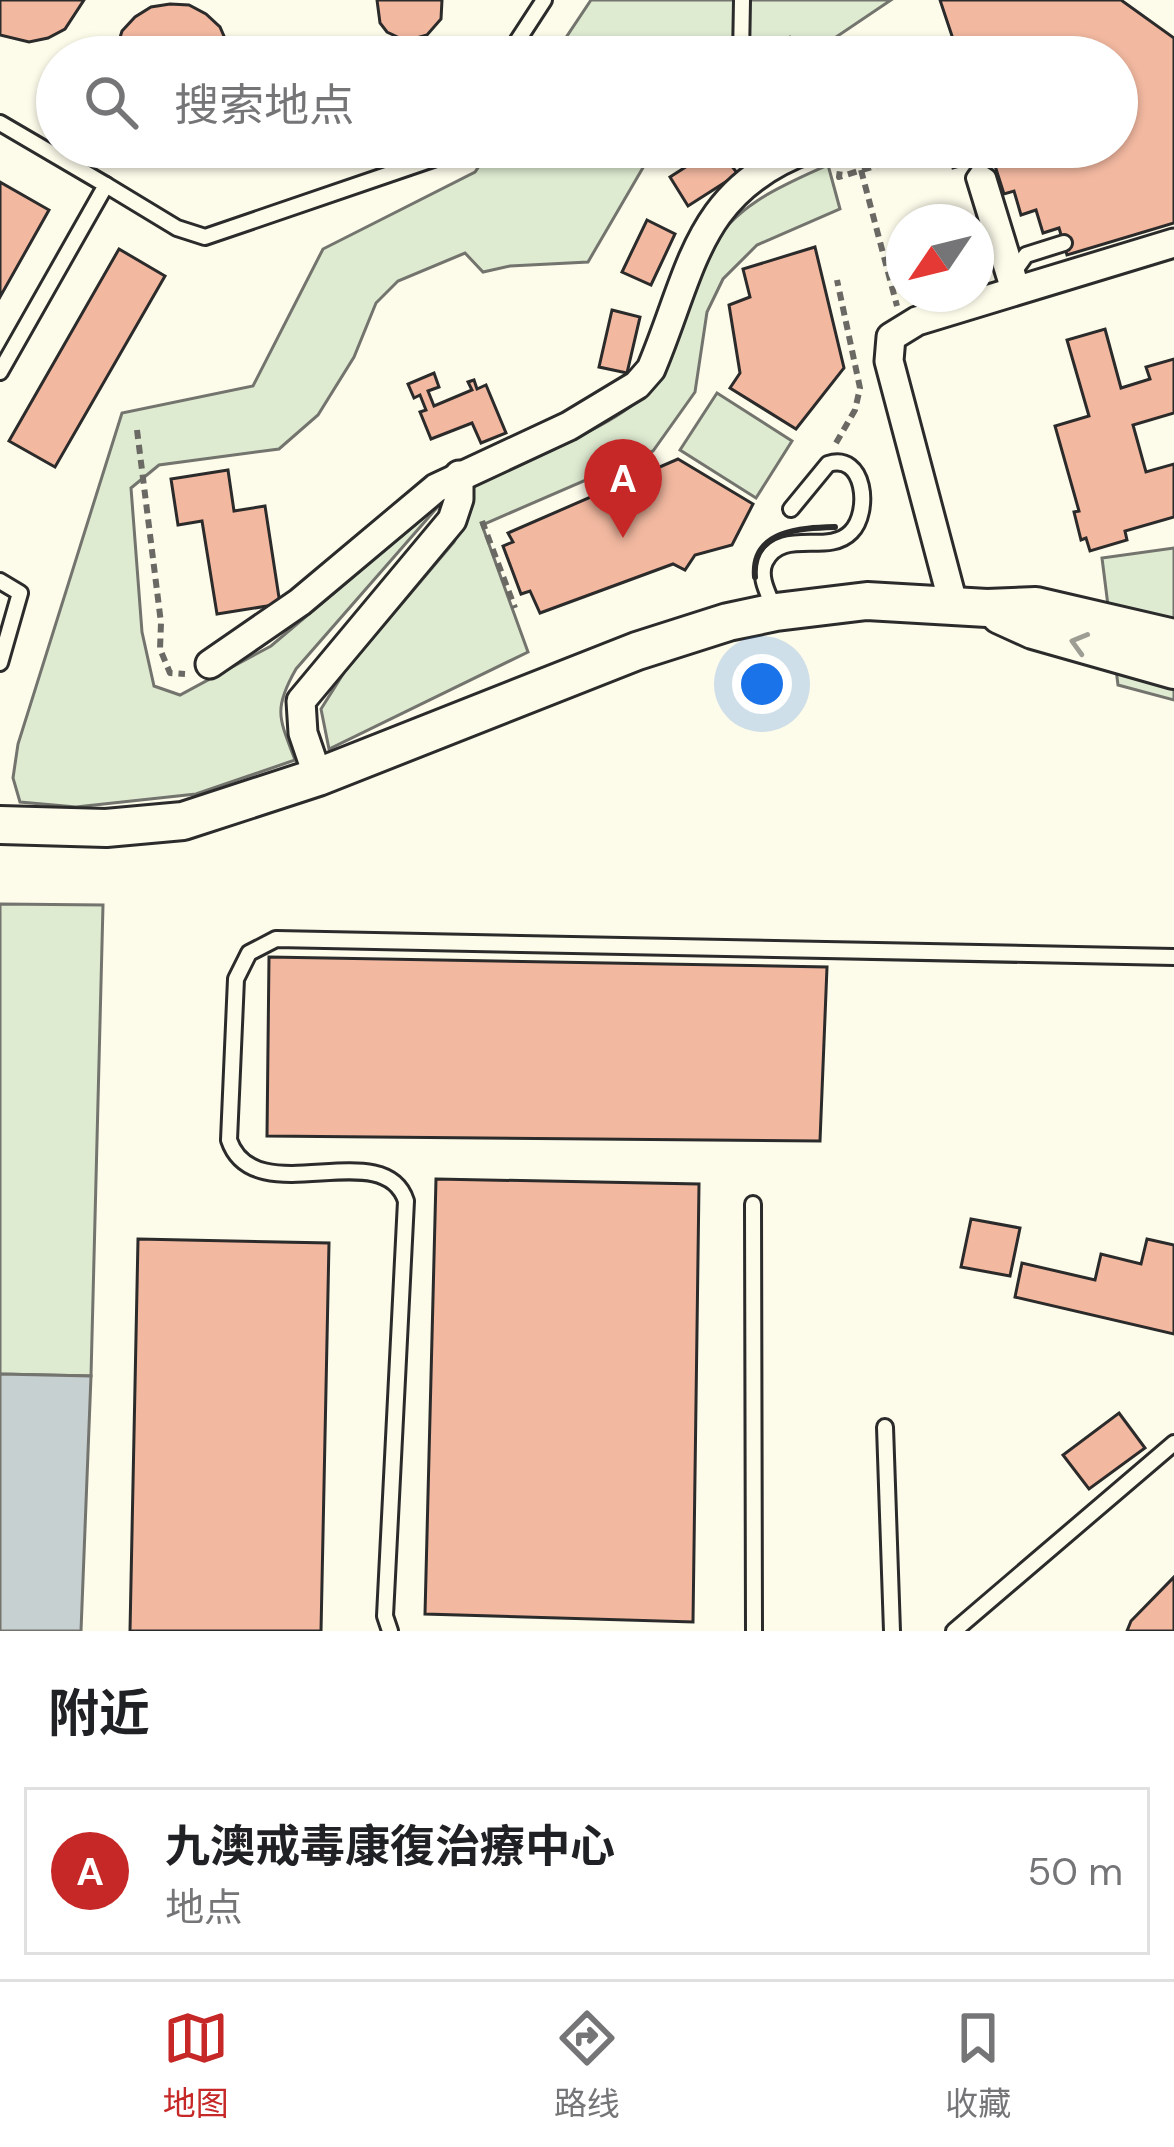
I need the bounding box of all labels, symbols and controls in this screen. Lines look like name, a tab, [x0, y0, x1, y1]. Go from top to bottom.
search box	[36, 36, 1138, 168]
icon: search	[78, 69, 144, 135]
text: 搜索地点	[174, 76, 354, 135]
north arrow	[886, 204, 994, 312]
pin: A	[584, 439, 662, 538]
one-way arrow	[1069, 632, 1090, 657]
your location	[732, 654, 792, 714]
text: 附近	[48, 1680, 150, 1747]
text: 九澳戒毒康復治療中心	[165, 1817, 615, 1876]
text: A	[76, 1846, 104, 1897]
text: 50 m	[1027, 1846, 1123, 1897]
text: 地点	[165, 1882, 243, 1933]
tab: 地图	[163, 2005, 229, 2125]
tab: 路线	[554, 2005, 620, 2125]
tab: 收藏	[945, 2005, 1011, 2125]

